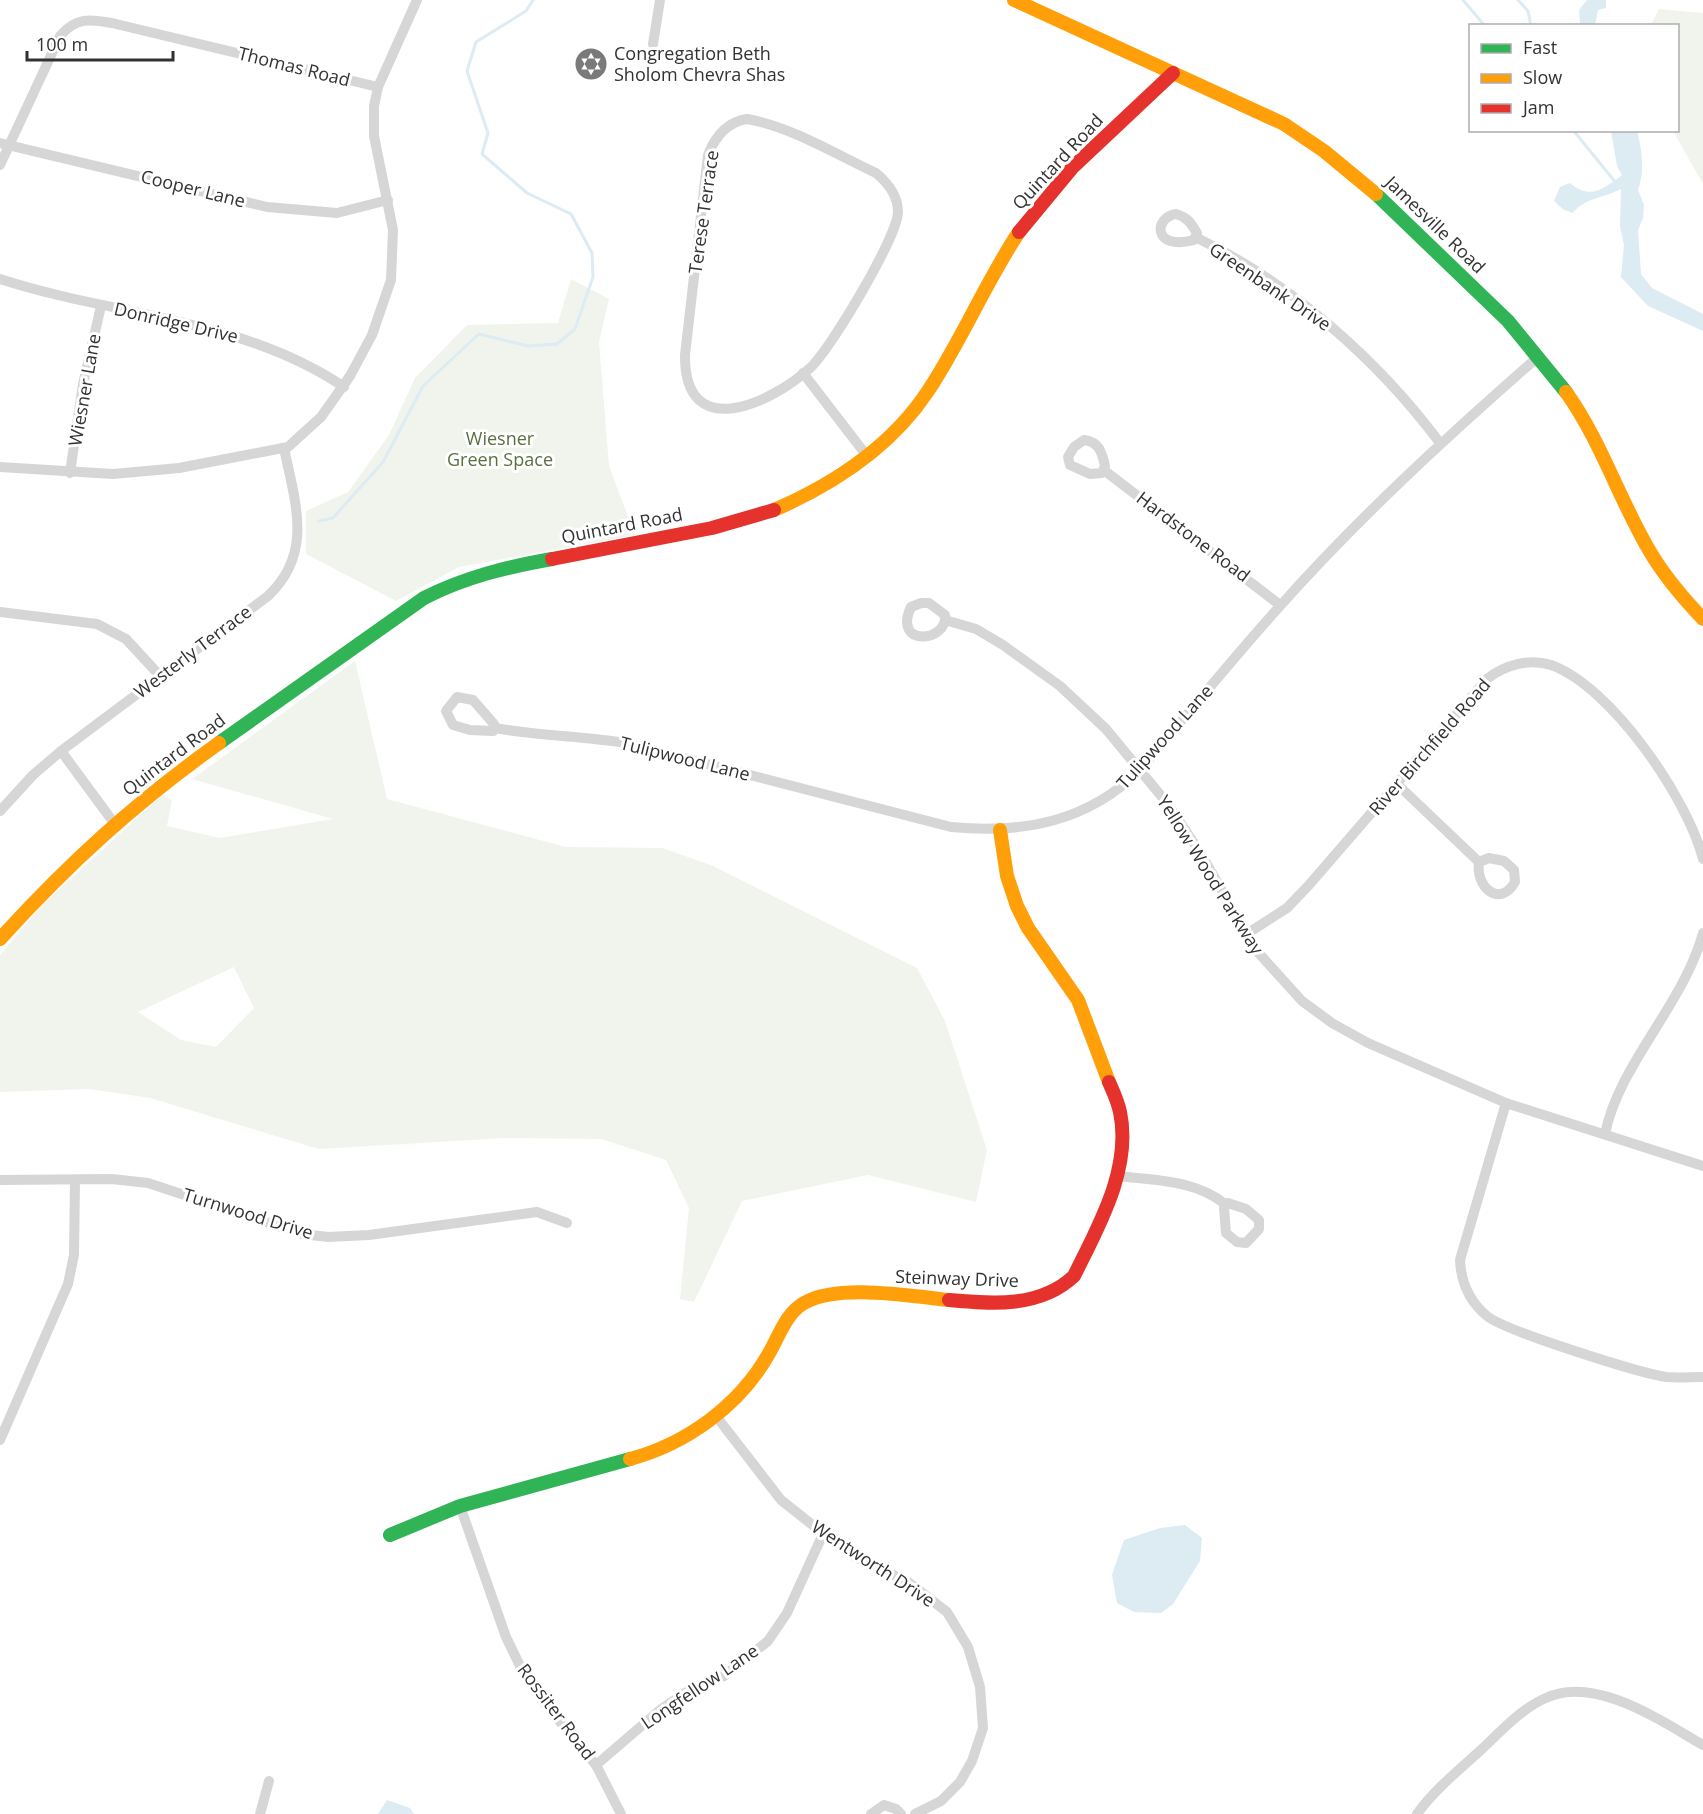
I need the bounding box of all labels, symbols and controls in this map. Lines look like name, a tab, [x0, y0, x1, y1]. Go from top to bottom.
scale bar	[27, 24, 172, 62]
legend	[1469, 24, 1679, 132]
text: 100 m	[36, 32, 88, 56]
text: Fast	[1523, 35, 1557, 59]
street label: Thomas Road	[236, 41, 353, 92]
place label: Congregation Beth Sholom Chevra Shas	[614, 41, 785, 86]
synagogue icon: Congregation Beth Sholom Chevra Shas	[573, 46, 609, 82]
text: Slow	[1523, 65, 1562, 89]
text: Jam	[1521, 95, 1555, 119]
street label: Quintard Road	[1007, 108, 1108, 214]
street label: Terese Terrace	[682, 149, 724, 275]
street label: Cooper Lane	[139, 163, 248, 213]
street label: Jamesville Road	[1379, 169, 1491, 278]
street label: Greenbank Drive	[1205, 237, 1336, 336]
street label: Donridge Drive	[112, 296, 241, 348]
street label: Wiesner Lane	[62, 332, 106, 448]
park label: Wiesner Green Space	[447, 426, 553, 471]
street label: Hardstone Road	[1132, 486, 1255, 587]
street label: Quintard Road	[559, 501, 684, 549]
street label: Westerly Terrace	[129, 599, 256, 703]
street label: River Birchfield Road	[1363, 673, 1495, 820]
street label: Tulipwood Lane	[1111, 679, 1218, 794]
street label: Quintard Road	[117, 708, 230, 801]
street label: Tulipwood Lane	[618, 730, 753, 786]
street label: Yellow Wood Parkway	[1152, 790, 1270, 959]
street label: Turnwood Drive	[180, 1182, 316, 1244]
street label: Steinway Drive	[895, 1264, 1019, 1292]
street label: Wentworth Drive	[807, 1514, 940, 1612]
street label: Longfellow Lane	[636, 1638, 763, 1734]
street label: Rossiter Road	[513, 1658, 601, 1765]

